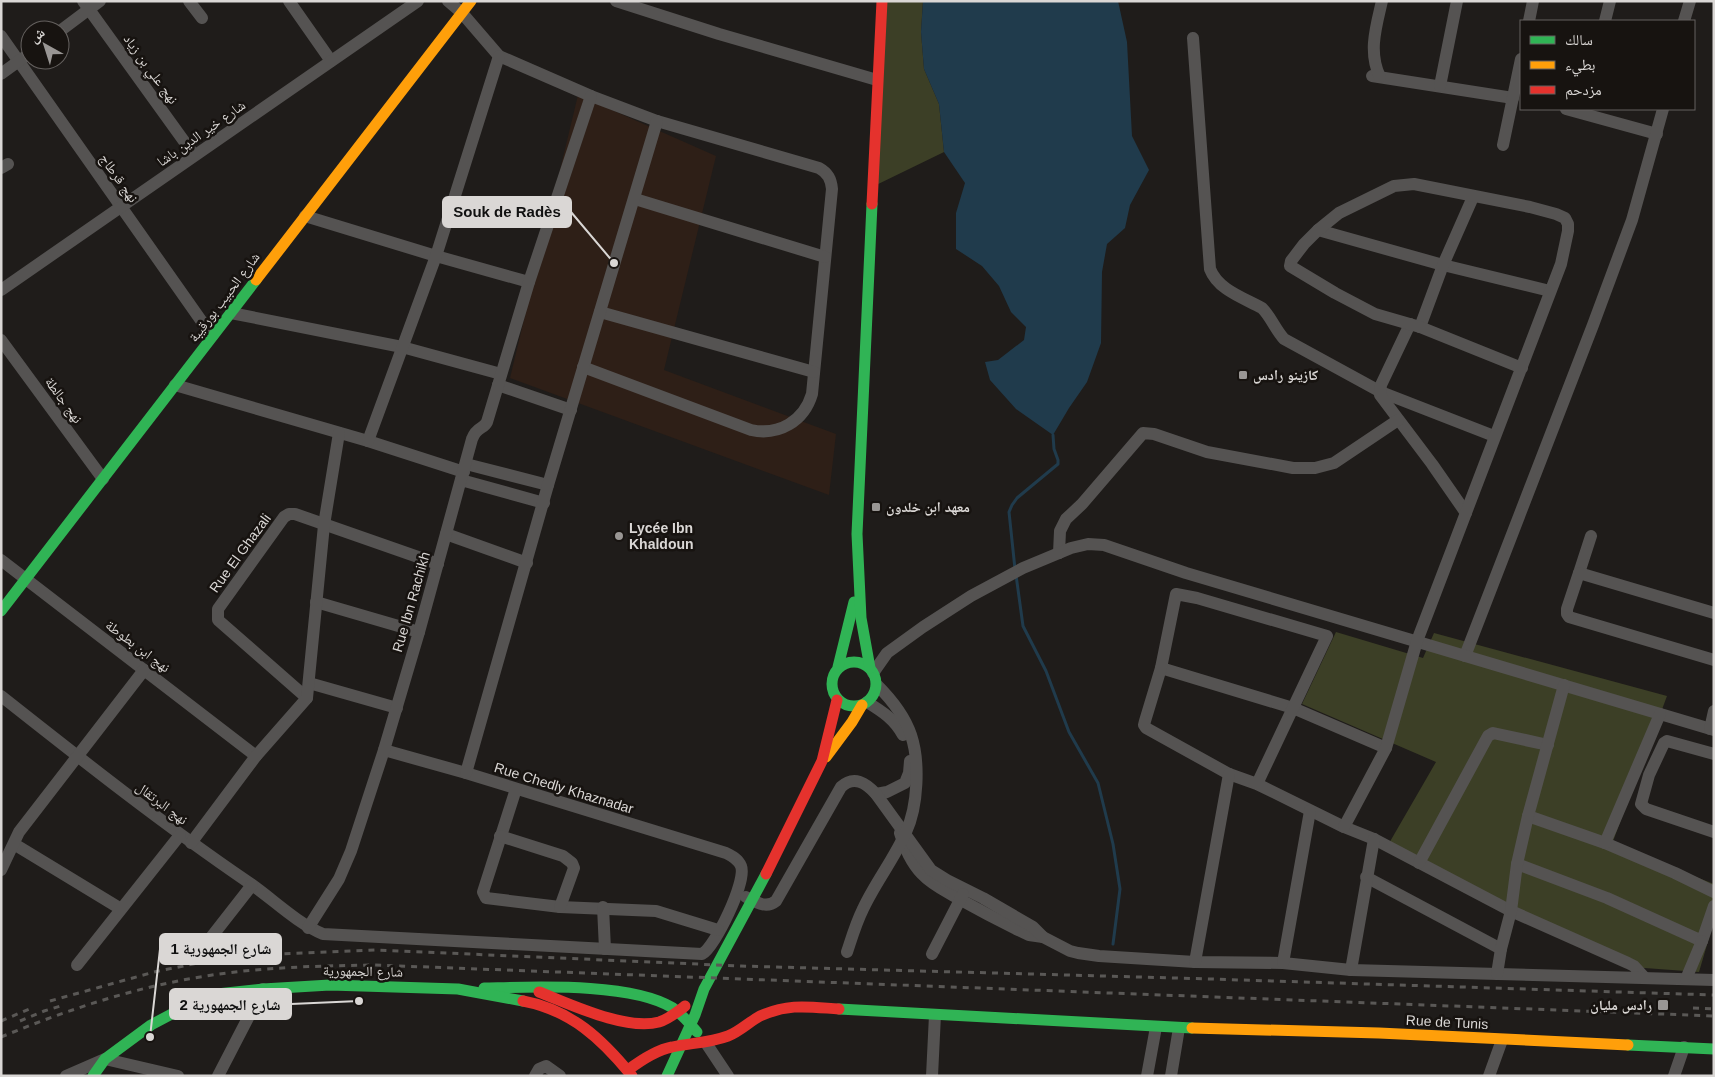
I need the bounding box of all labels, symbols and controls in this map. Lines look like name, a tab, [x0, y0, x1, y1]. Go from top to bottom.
north arrow	[20, 20, 70, 70]
legend	[1520, 20, 1695, 110]
text: ش	[26, 24, 48, 47]
street label: نهج علي بن زياد	[118, 31, 182, 109]
text: سالك	[1565, 31, 1593, 48]
text: بطيء	[1565, 56, 1595, 77]
text: مزدحم	[1565, 81, 1602, 100]
street label: شارع خير الدين باشا	[154, 97, 249, 171]
street label: نهج قرطاج	[95, 151, 142, 207]
callout: Souk de Radès	[443, 197, 571, 227]
text: Souk de Radès	[453, 203, 561, 220]
street label: شارع الحبيب بورقيبة	[185, 249, 264, 346]
place label: كازينو رادس	[1253, 367, 1318, 384]
marker: كازينو رادس	[1237, 369, 1249, 381]
street label: نهج جالطة	[40, 374, 86, 427]
place label: معهد ابن خلدون	[886, 499, 970, 516]
marker: معهد ابن خلدون	[870, 501, 882, 513]
street label: Rue El Ghazali	[206, 511, 274, 595]
place label: Lycée Ibn Khaldoun	[629, 520, 694, 552]
marker: Lycée Ibn Khaldoun	[613, 530, 625, 542]
street label: Rue Ibn Rachikh	[389, 550, 433, 654]
street label: نهج ابن بطوطة	[101, 617, 173, 677]
street label: Rue Chedly Khaznadar	[492, 759, 636, 817]
street label: نهج البرتقال	[132, 778, 191, 829]
callout: شارع الجمهورية 1	[160, 934, 281, 964]
text: شارع الجمهورية 1	[171, 940, 271, 959]
street label: شارع الجمهورية	[323, 962, 403, 982]
callout: شارع الجمهورية 2	[170, 989, 291, 1019]
text: شارع الجمهورية 2	[180, 996, 280, 1015]
place label: رادس مليان	[1590, 997, 1652, 1014]
marker: رادس مليان	[1656, 998, 1670, 1012]
street label: Rue de Tunis	[1405, 1012, 1489, 1032]

